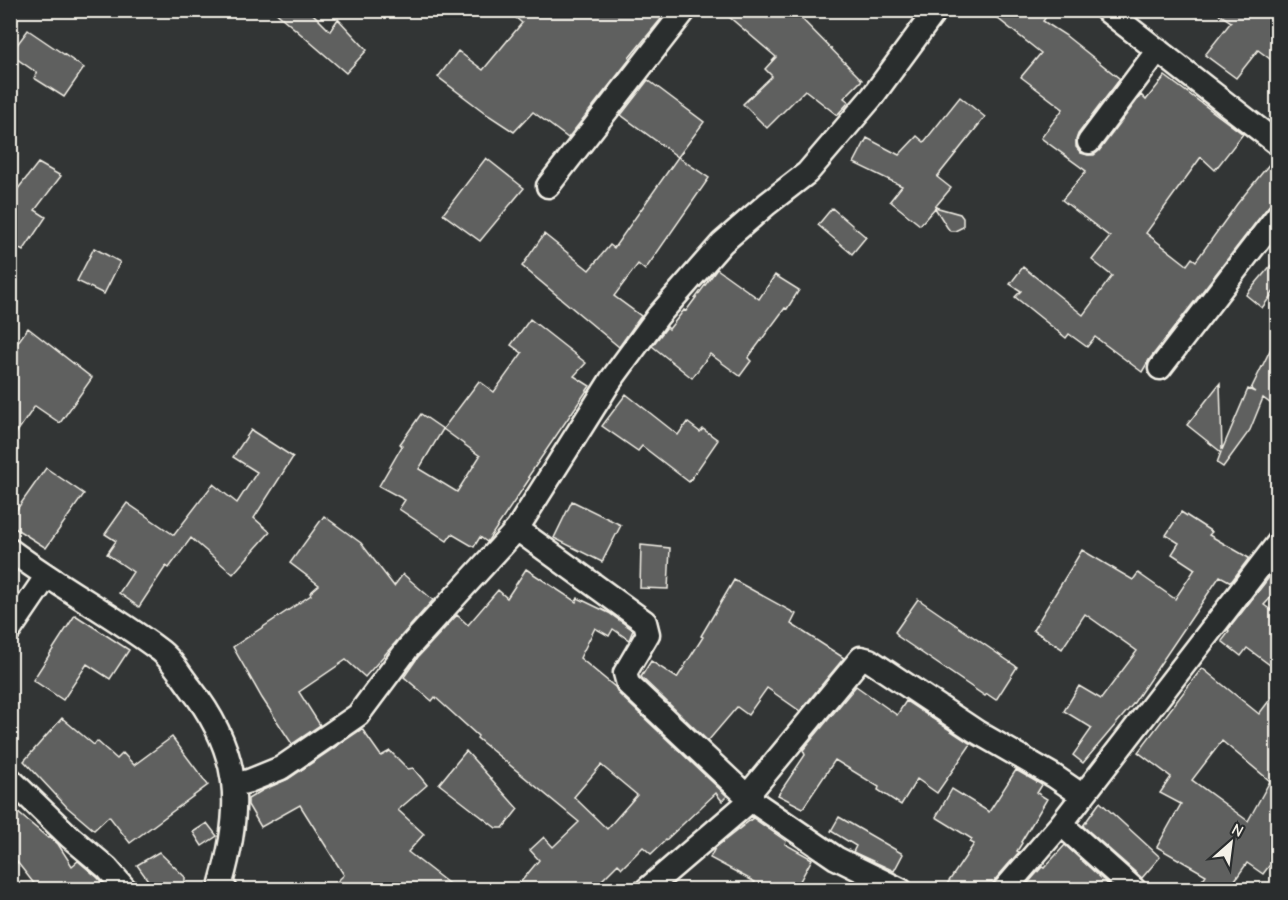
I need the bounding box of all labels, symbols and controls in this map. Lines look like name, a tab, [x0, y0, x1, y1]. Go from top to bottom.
north arrow	[1201, 813, 1261, 873]
text: N	[1229, 820, 1246, 841]

